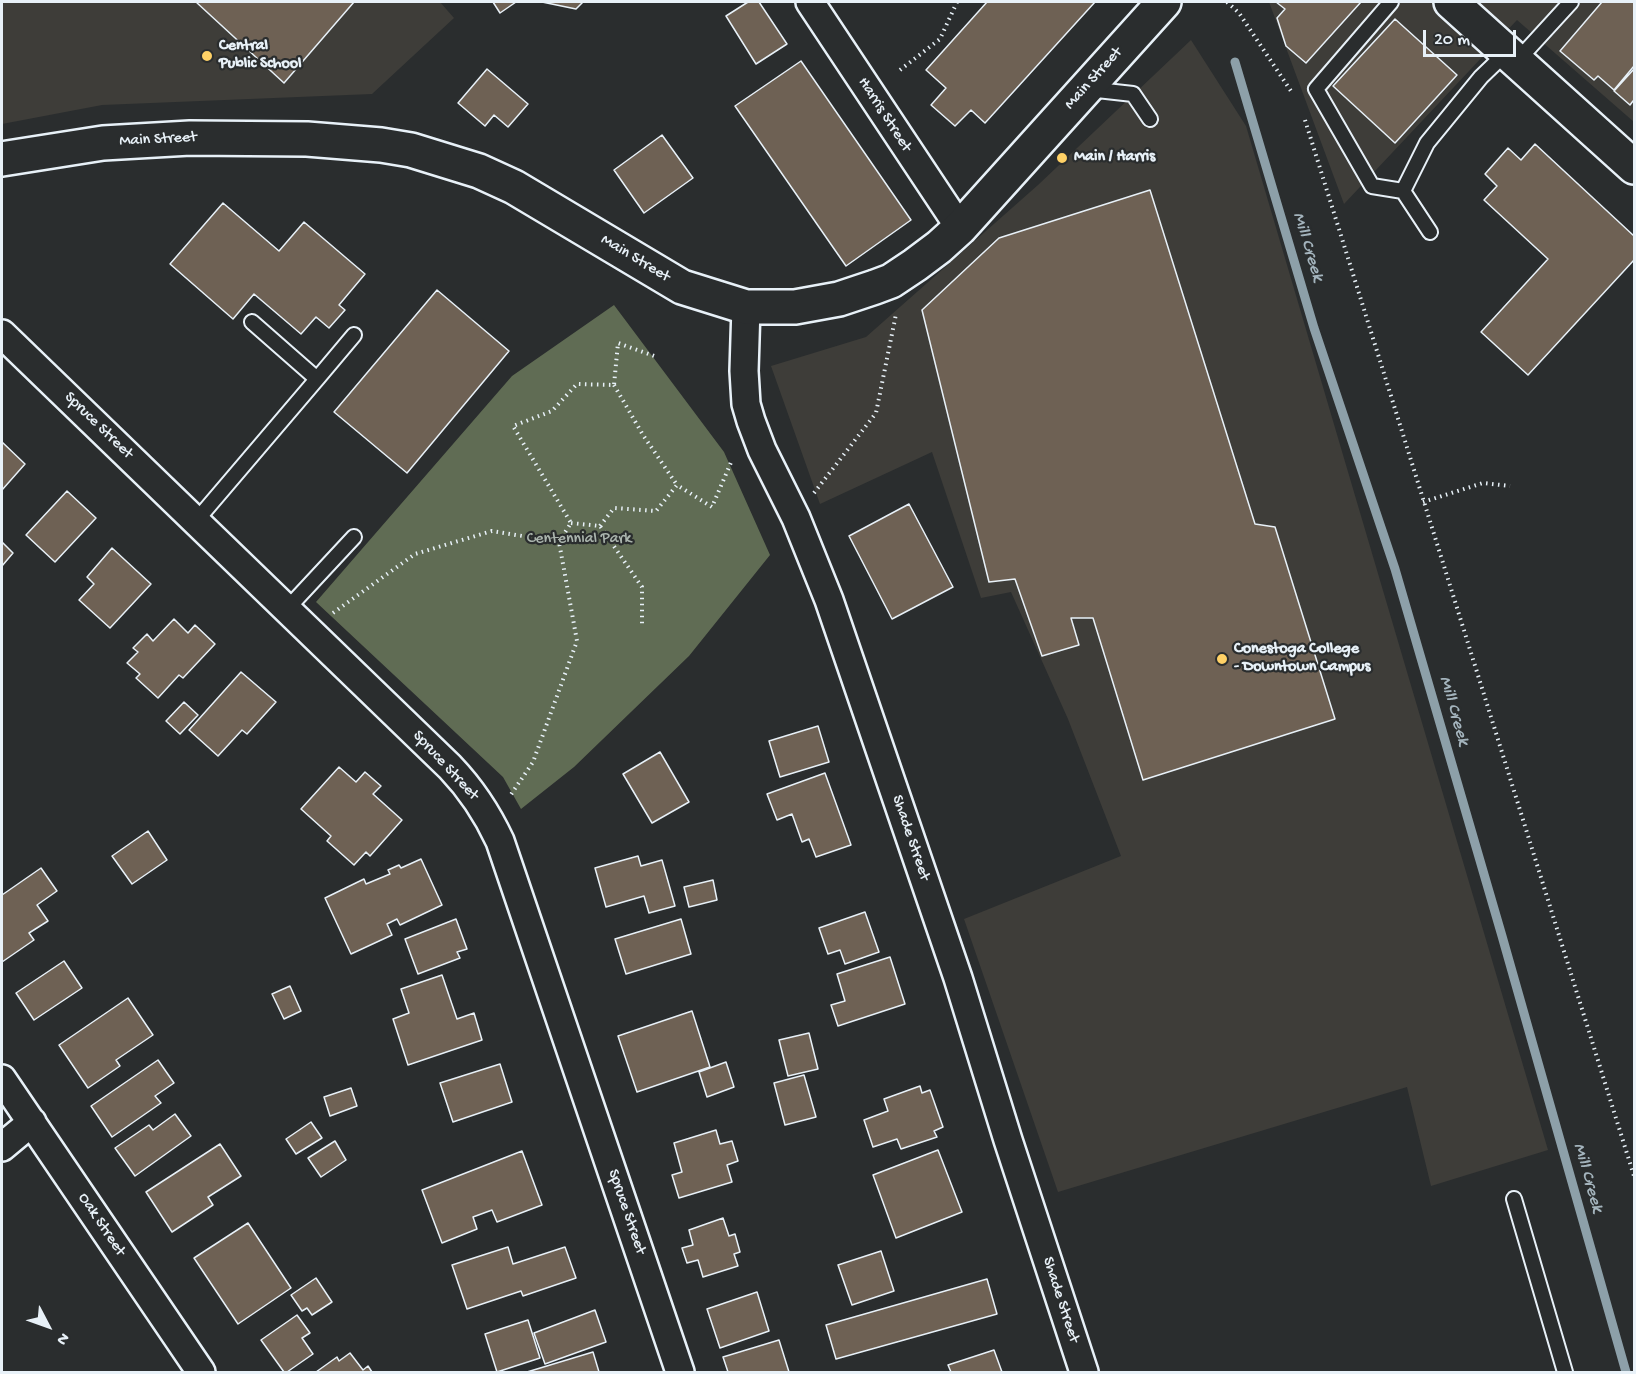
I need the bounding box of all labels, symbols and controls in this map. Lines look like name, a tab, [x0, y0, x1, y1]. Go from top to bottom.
scale bar	[1426, 18, 1519, 56]
text: 20 m	[1434, 30, 1470, 51]
place label: Central Public School	[219, 37, 302, 75]
street label: Main Street	[1061, 44, 1127, 114]
marker: Central Public School	[200, 49, 214, 63]
street label: Harris Street	[853, 74, 915, 156]
street label: Main Street	[119, 128, 197, 152]
place label: Main / Harris	[1074, 148, 1155, 168]
marker: Main / Harris	[1055, 151, 1069, 165]
water label: Mill Creek	[1286, 210, 1328, 284]
street label: Main Street	[597, 231, 673, 287]
street label: Spruce Street	[59, 388, 137, 464]
park label: Centennial Park	[527, 530, 631, 550]
place label: Conestoga College - Downtown Campus	[1234, 640, 1370, 678]
marker: Conestoga College - Downtown Campus	[1215, 652, 1229, 666]
water label: Mill Creek	[1433, 674, 1473, 748]
street label: Spruce Street	[408, 727, 482, 805]
street label: Shade Street	[886, 793, 934, 883]
water label: Mill Creek	[1567, 1141, 1607, 1215]
street label: Spruce Street	[602, 1167, 650, 1257]
street label: Oak Street	[73, 1190, 129, 1260]
street label: Shade Street	[1037, 1255, 1083, 1345]
north arrow	[18, 1296, 78, 1356]
text: N	[51, 1328, 73, 1348]

